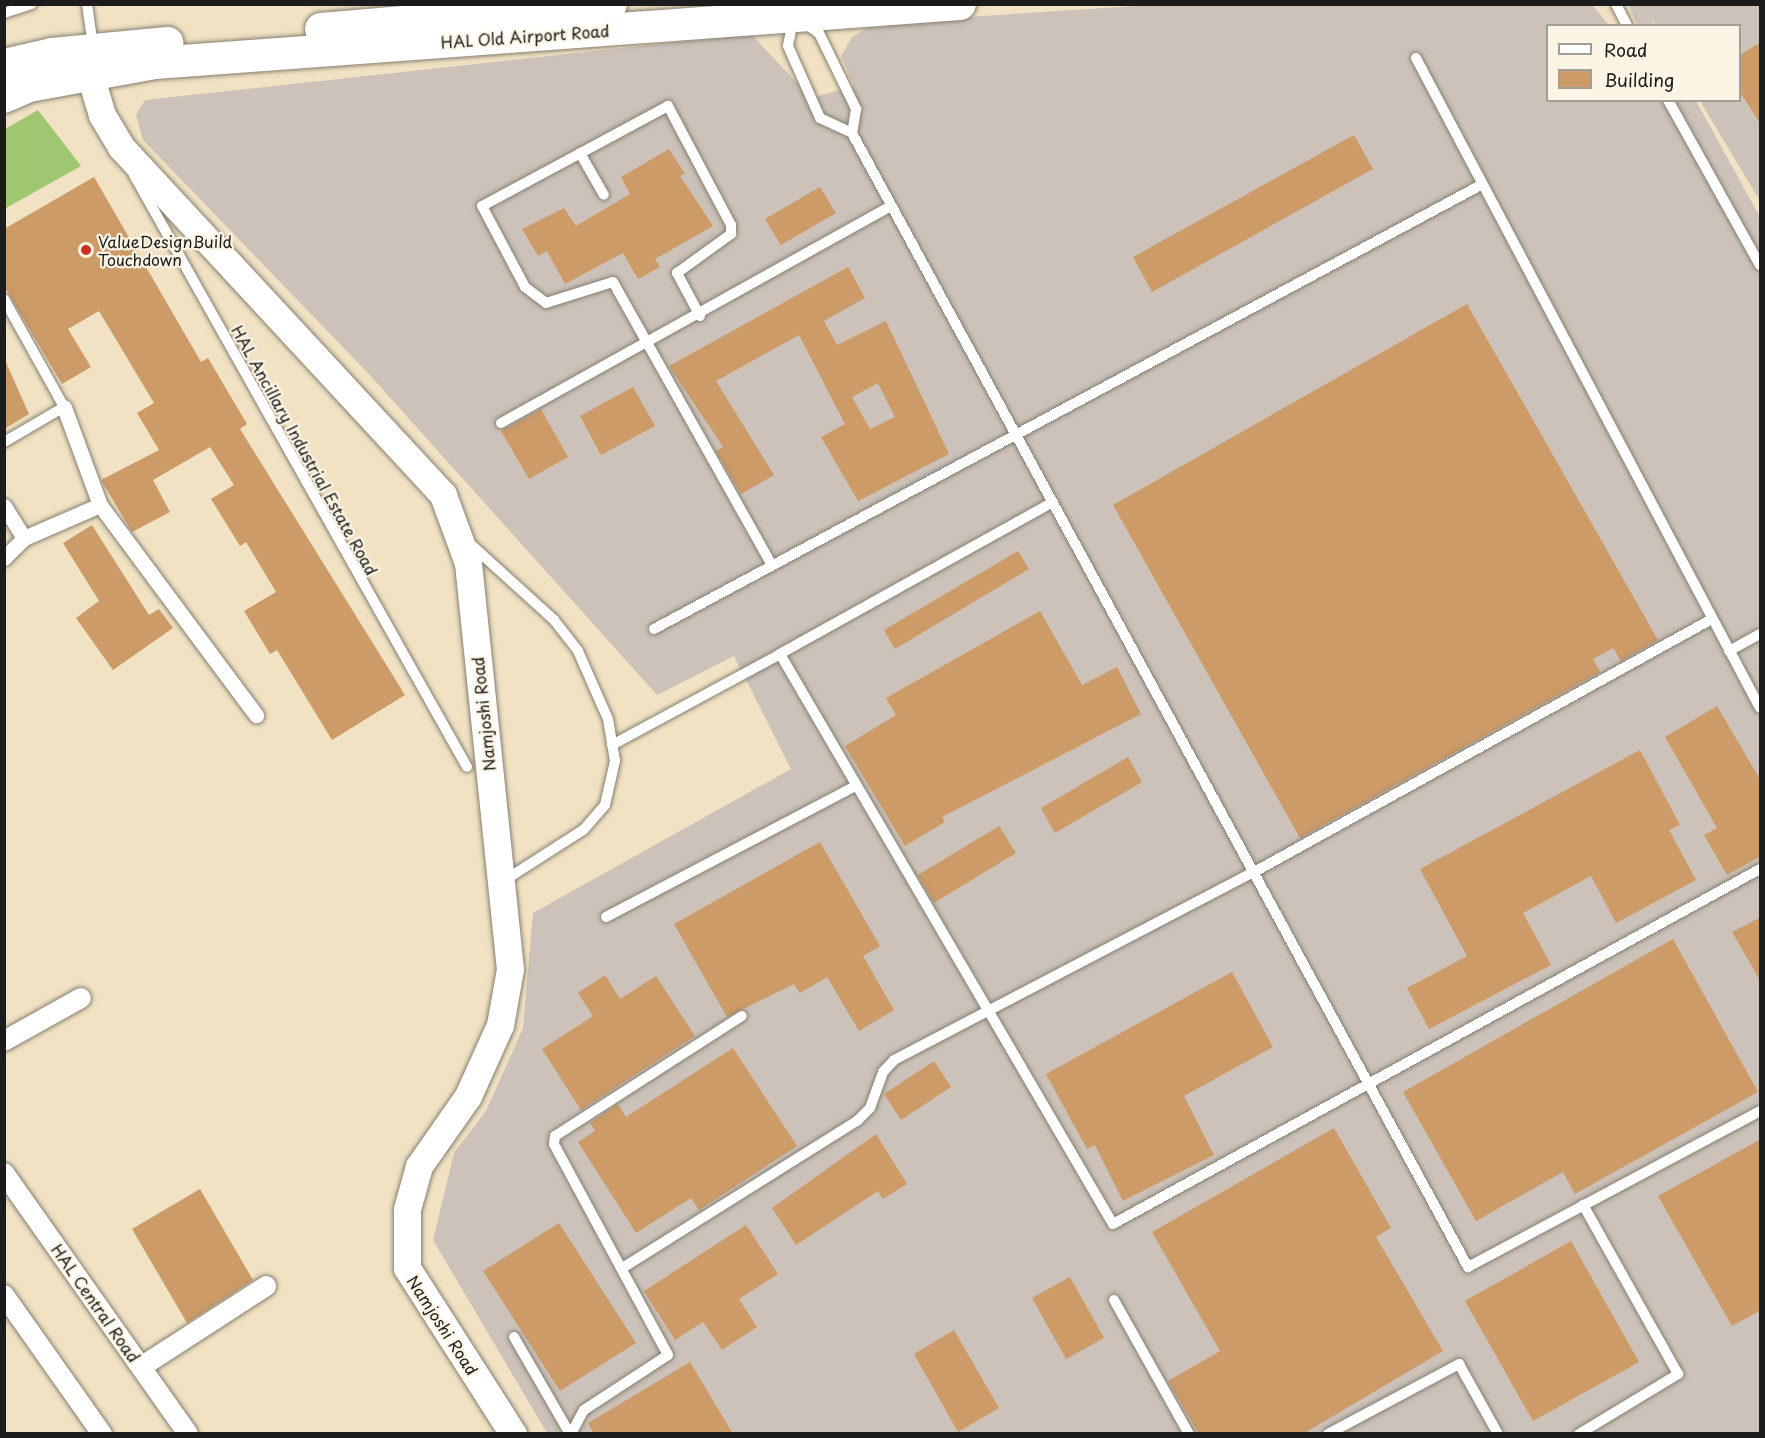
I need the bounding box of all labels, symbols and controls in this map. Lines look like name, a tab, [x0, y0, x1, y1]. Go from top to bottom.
street label: HAL Old Airport Road	[438, 20, 612, 52]
legend	[1546, 24, 1741, 102]
text: Road	[1604, 36, 1648, 63]
text: Building	[1604, 66, 1674, 93]
place label: ValueDesignBuild Touchdown	[98, 231, 232, 269]
marker: ValueDesignBuild Touchdown	[79, 243, 93, 257]
street label: HAL Ancillary Industrial Estate Road	[228, 321, 382, 579]
street label: Namjoshi Road	[467, 656, 499, 772]
street label: HAL Central Road	[48, 1240, 144, 1366]
street label: Namjoshi Road	[404, 1271, 482, 1379]

